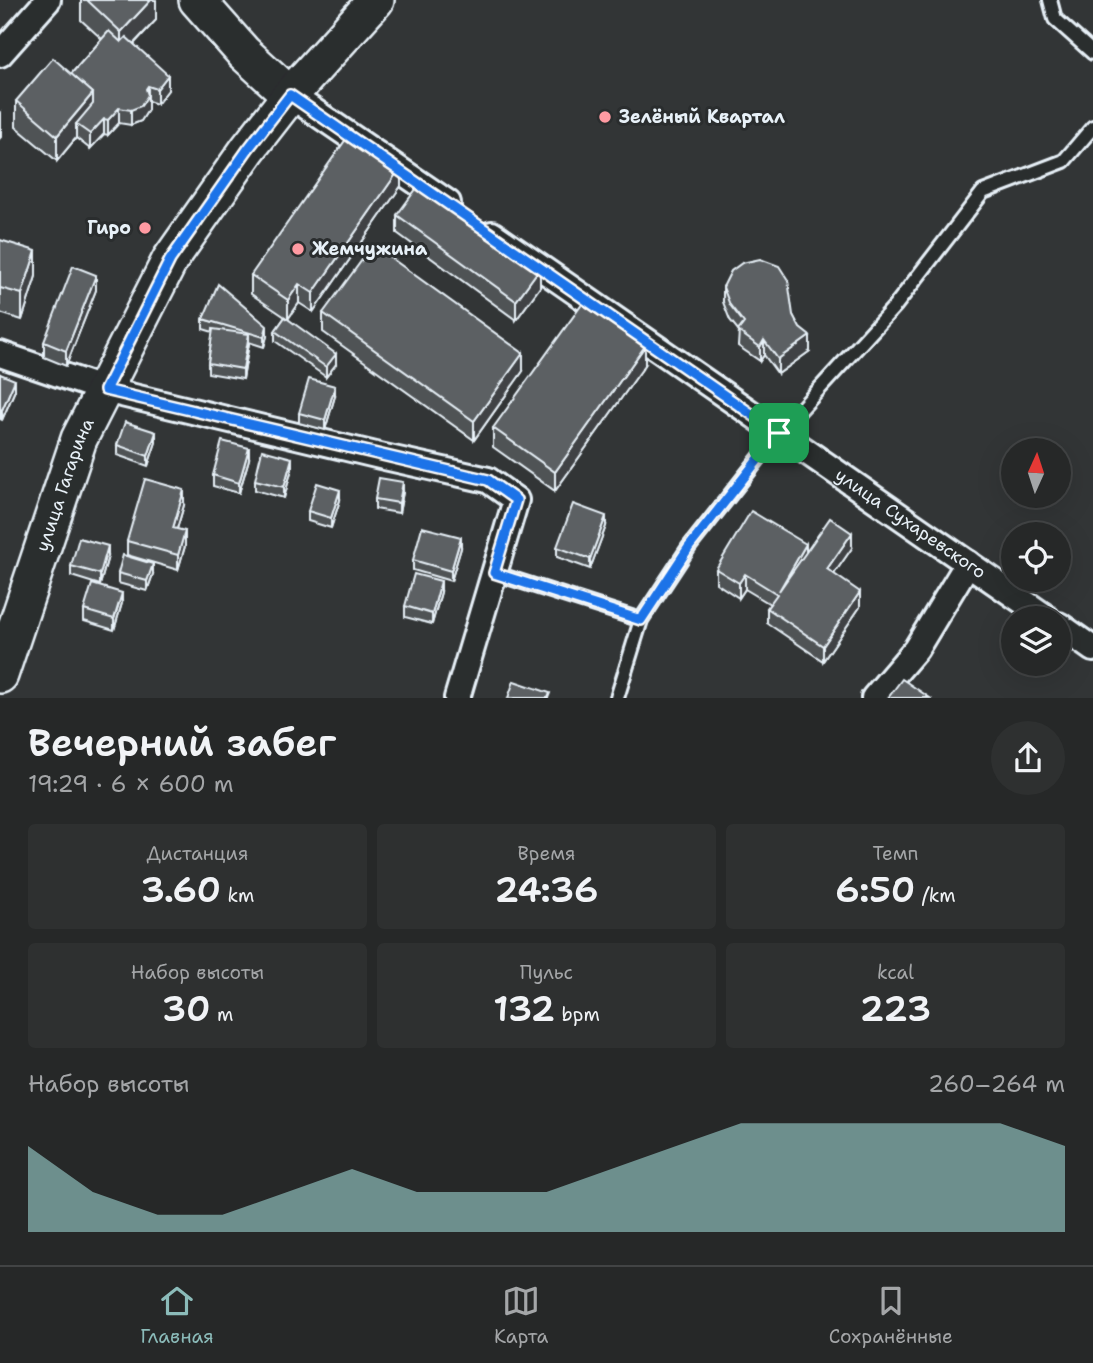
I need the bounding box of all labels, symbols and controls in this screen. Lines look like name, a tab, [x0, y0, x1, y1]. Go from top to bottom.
place label: Зелёный Квартал	[619, 105, 785, 129]
marker: Зелёный Квартал	[597, 109, 613, 125]
place label: Гиро	[87, 216, 131, 240]
marker: Гиро	[137, 220, 153, 236]
place label: Жемчужина	[312, 237, 428, 261]
marker: Жемчужина	[290, 241, 306, 257]
pin	[749, 403, 809, 463]
street label: улица Гагарина	[30, 414, 100, 555]
icon: arrive	[760, 414, 798, 452]
north arrow	[1001, 438, 1071, 508]
map controls	[1001, 438, 1071, 676]
street label: улица Сухаревского	[830, 463, 991, 584]
button: locate	[1001, 522, 1071, 592]
button: layers	[1001, 606, 1071, 676]
text: Вечерний забег	[28, 717, 336, 768]
button: share	[991, 721, 1065, 795]
text: 19:29 · 6 × 600 m	[28, 769, 234, 799]
text: Дистанция	[147, 841, 248, 866]
text: Время	[518, 841, 575, 866]
text: Темп	[873, 841, 918, 866]
text: 3.60	[141, 866, 221, 913]
text: 24:36	[494, 866, 599, 913]
text: 6:50	[835, 866, 915, 913]
text: km	[221, 883, 254, 908]
text: /km	[915, 883, 956, 908]
text: Набор высоты	[131, 960, 264, 985]
text: Пульс	[520, 960, 573, 985]
text: kcal	[877, 960, 914, 985]
text: 30	[162, 985, 210, 1032]
text: 132	[493, 985, 555, 1032]
text: 223	[860, 985, 931, 1032]
text: m	[210, 1002, 233, 1027]
text: bpm	[555, 1002, 600, 1027]
text: Набор высоты	[28, 1069, 189, 1099]
text: 260–264 m	[928, 1069, 1065, 1099]
tab: Главная	[140, 1282, 214, 1349]
tab: Карта	[494, 1282, 548, 1349]
tab: Сохранённые	[829, 1282, 953, 1349]

